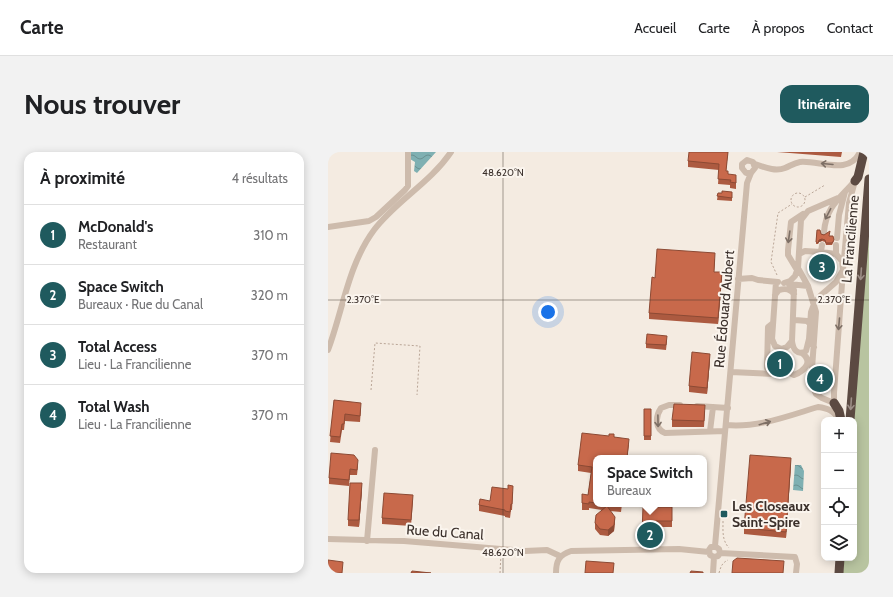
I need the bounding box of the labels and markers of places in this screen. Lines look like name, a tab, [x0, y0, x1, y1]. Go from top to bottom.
pin: 3	[809, 252, 835, 282]
pin: 1	[767, 349, 793, 379]
pin: 4	[807, 364, 833, 394]
place label: Les Closeaux Saint-Spire	[732, 497, 810, 531]
marker: Les Closeaux Saint-Spire	[719, 509, 729, 519]
pin: 2	[637, 520, 663, 550]

